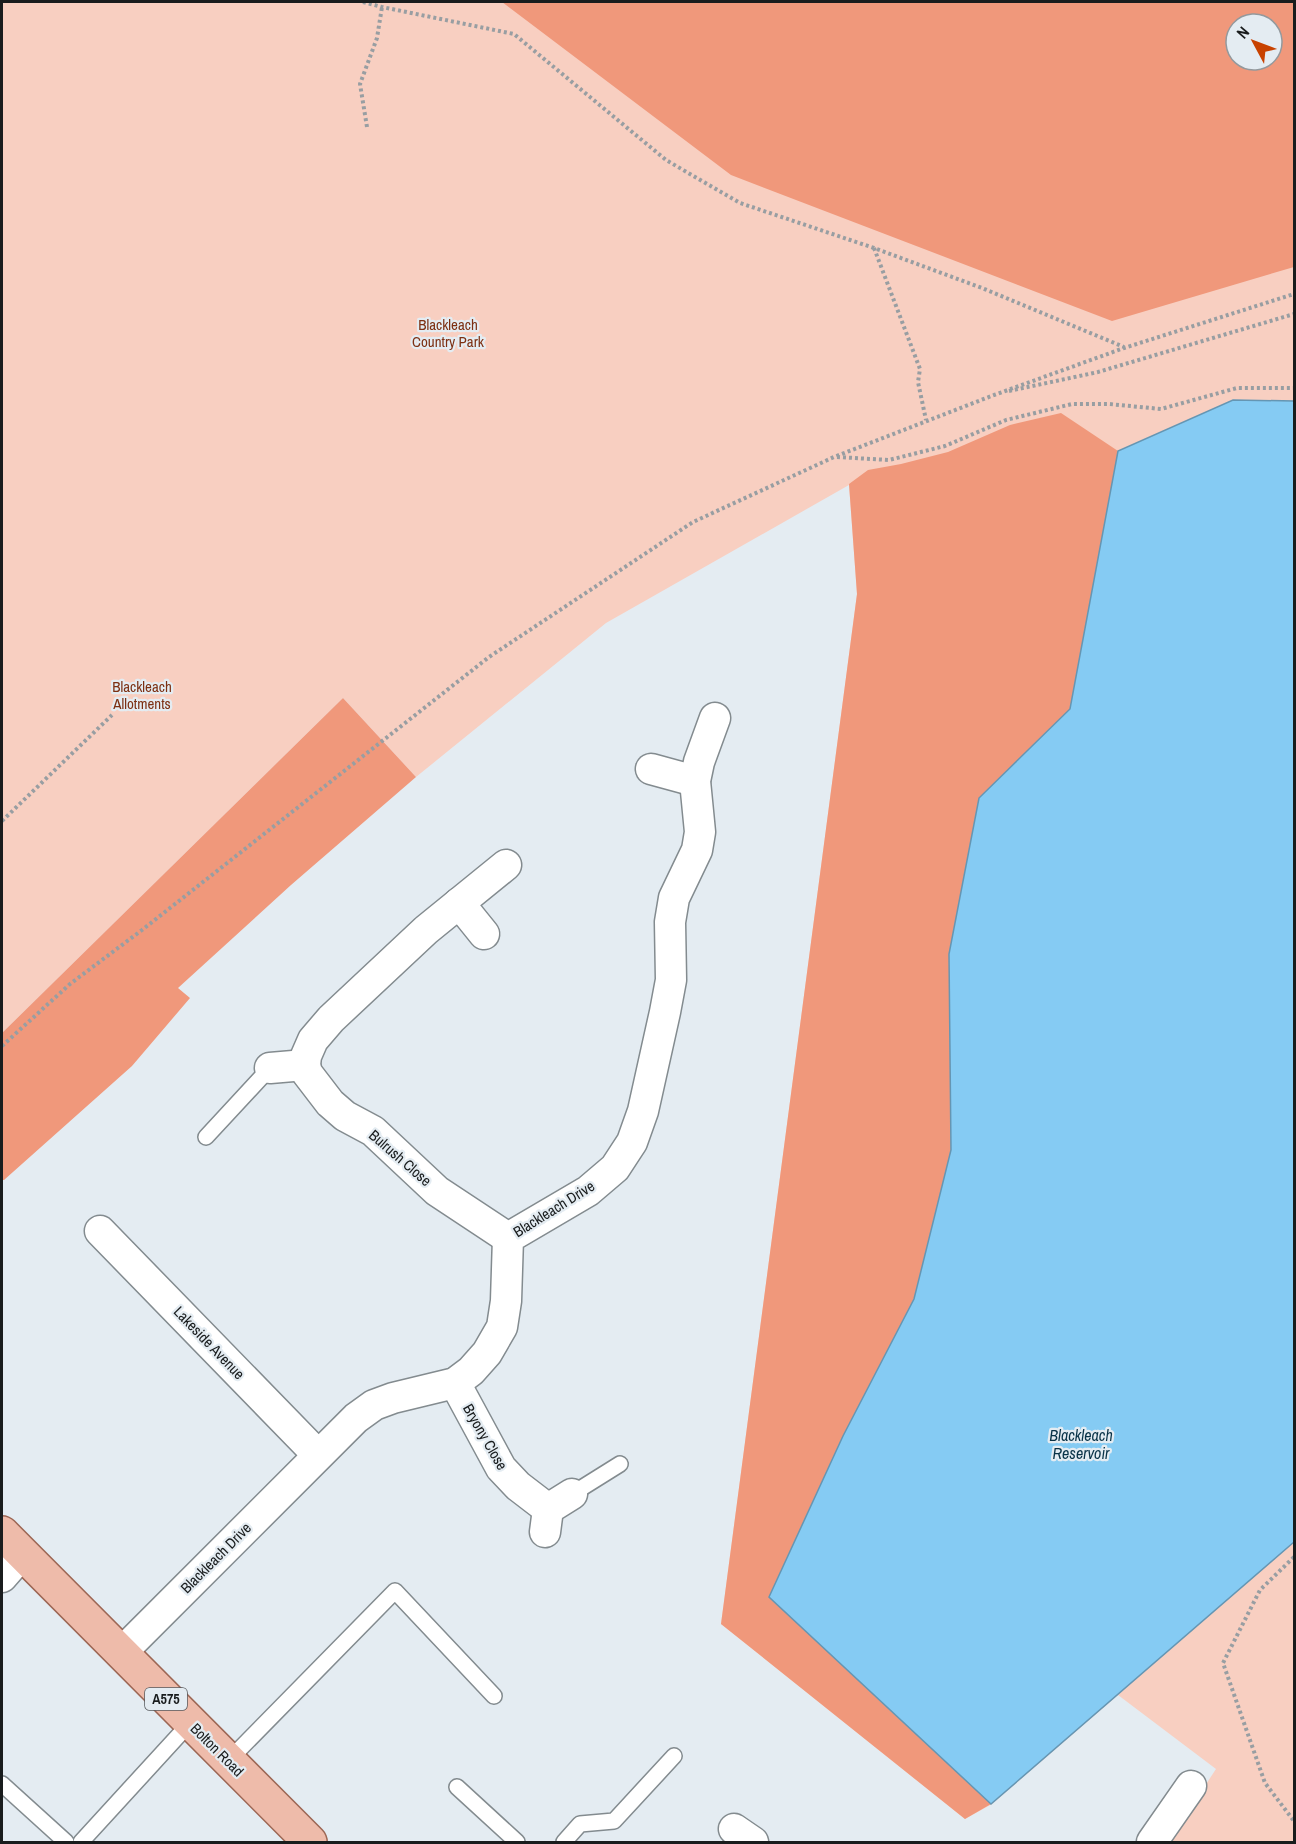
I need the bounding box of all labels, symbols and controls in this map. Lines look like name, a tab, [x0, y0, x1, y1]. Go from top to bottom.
north arrow	[1224, 12, 1284, 72]
text: N	[1231, 21, 1254, 43]
park label: Blackleach Country Park	[412, 314, 485, 352]
park label: Blackleach Allotments	[112, 676, 172, 714]
street label: Bulrush Close	[365, 1125, 436, 1191]
street label: Blackleach Drive	[509, 1175, 599, 1242]
street label: Lakeside Avenue	[169, 1301, 250, 1384]
street label: Bryony Close	[458, 1400, 513, 1474]
water label: Blackleach Reservoir	[1049, 1424, 1113, 1464]
street label: Blackleach Drive	[176, 1517, 256, 1598]
road number: A575	[145, 1688, 187, 1710]
street label: Bolton Road	[186, 1718, 249, 1781]

